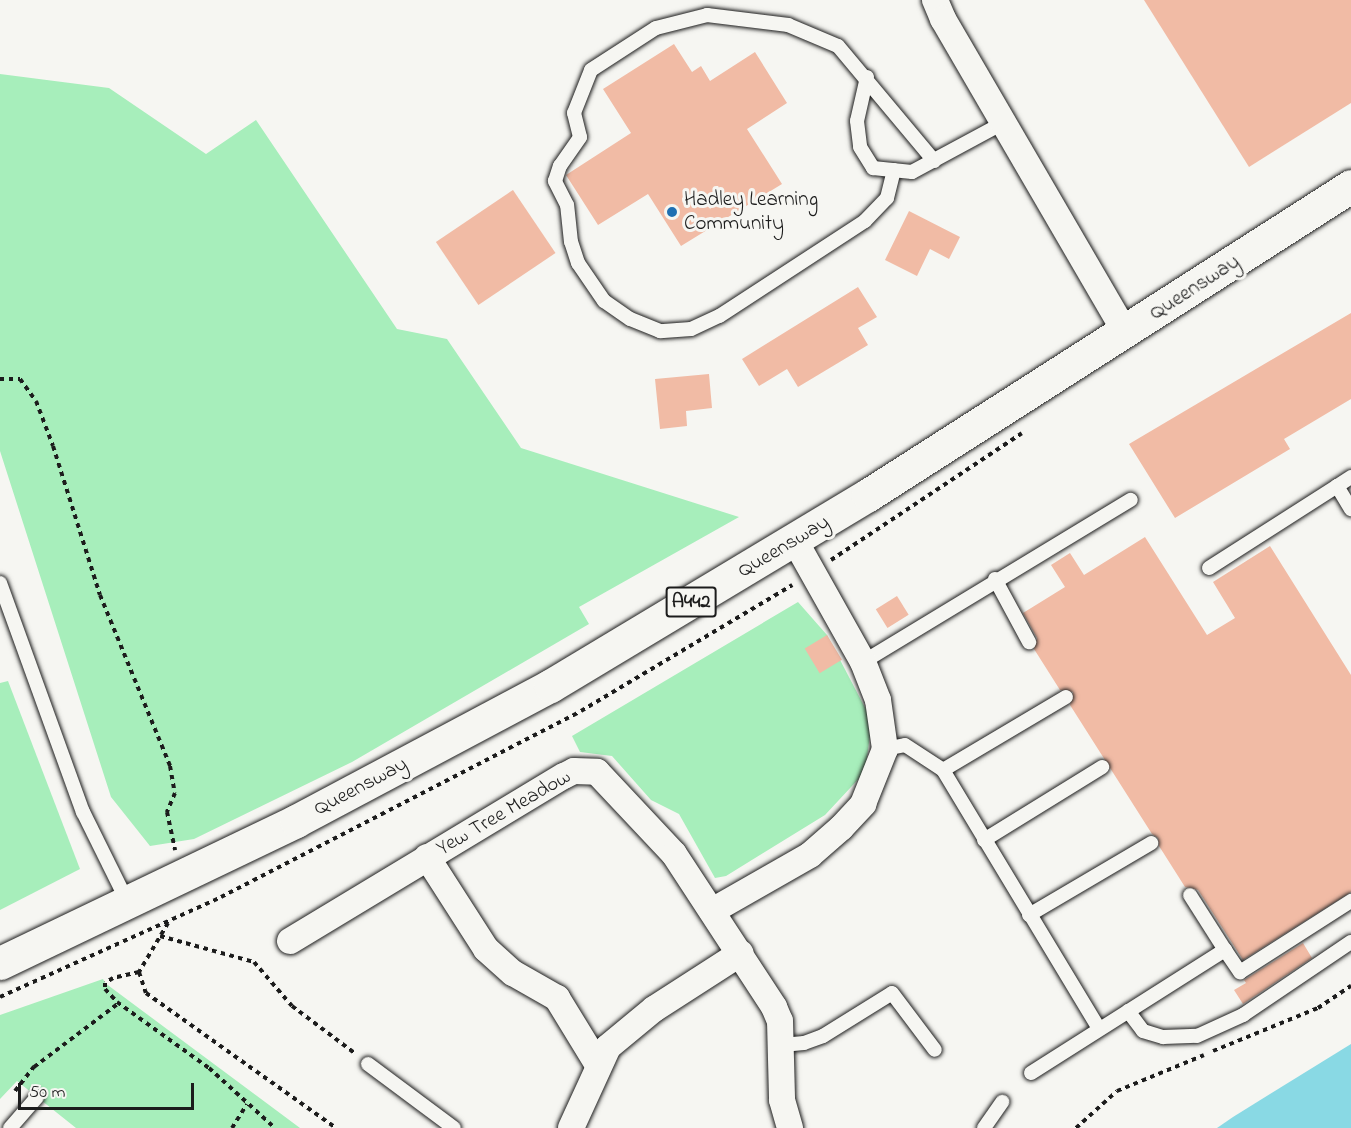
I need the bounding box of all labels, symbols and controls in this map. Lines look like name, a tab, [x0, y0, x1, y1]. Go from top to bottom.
place label: Hadley Learning Community	[684, 187, 818, 237]
marker: Hadley Learning Community	[665, 205, 679, 219]
street label: Queensway	[1145, 250, 1245, 326]
street label: Queensway	[734, 510, 834, 584]
road number: A442	[666, 585, 716, 619]
street label: Queensway	[310, 752, 412, 822]
street label: Yew Tree Meadow	[432, 764, 576, 862]
scale bar	[21, 1071, 196, 1109]
text: 50 m	[29, 1080, 66, 1106]

